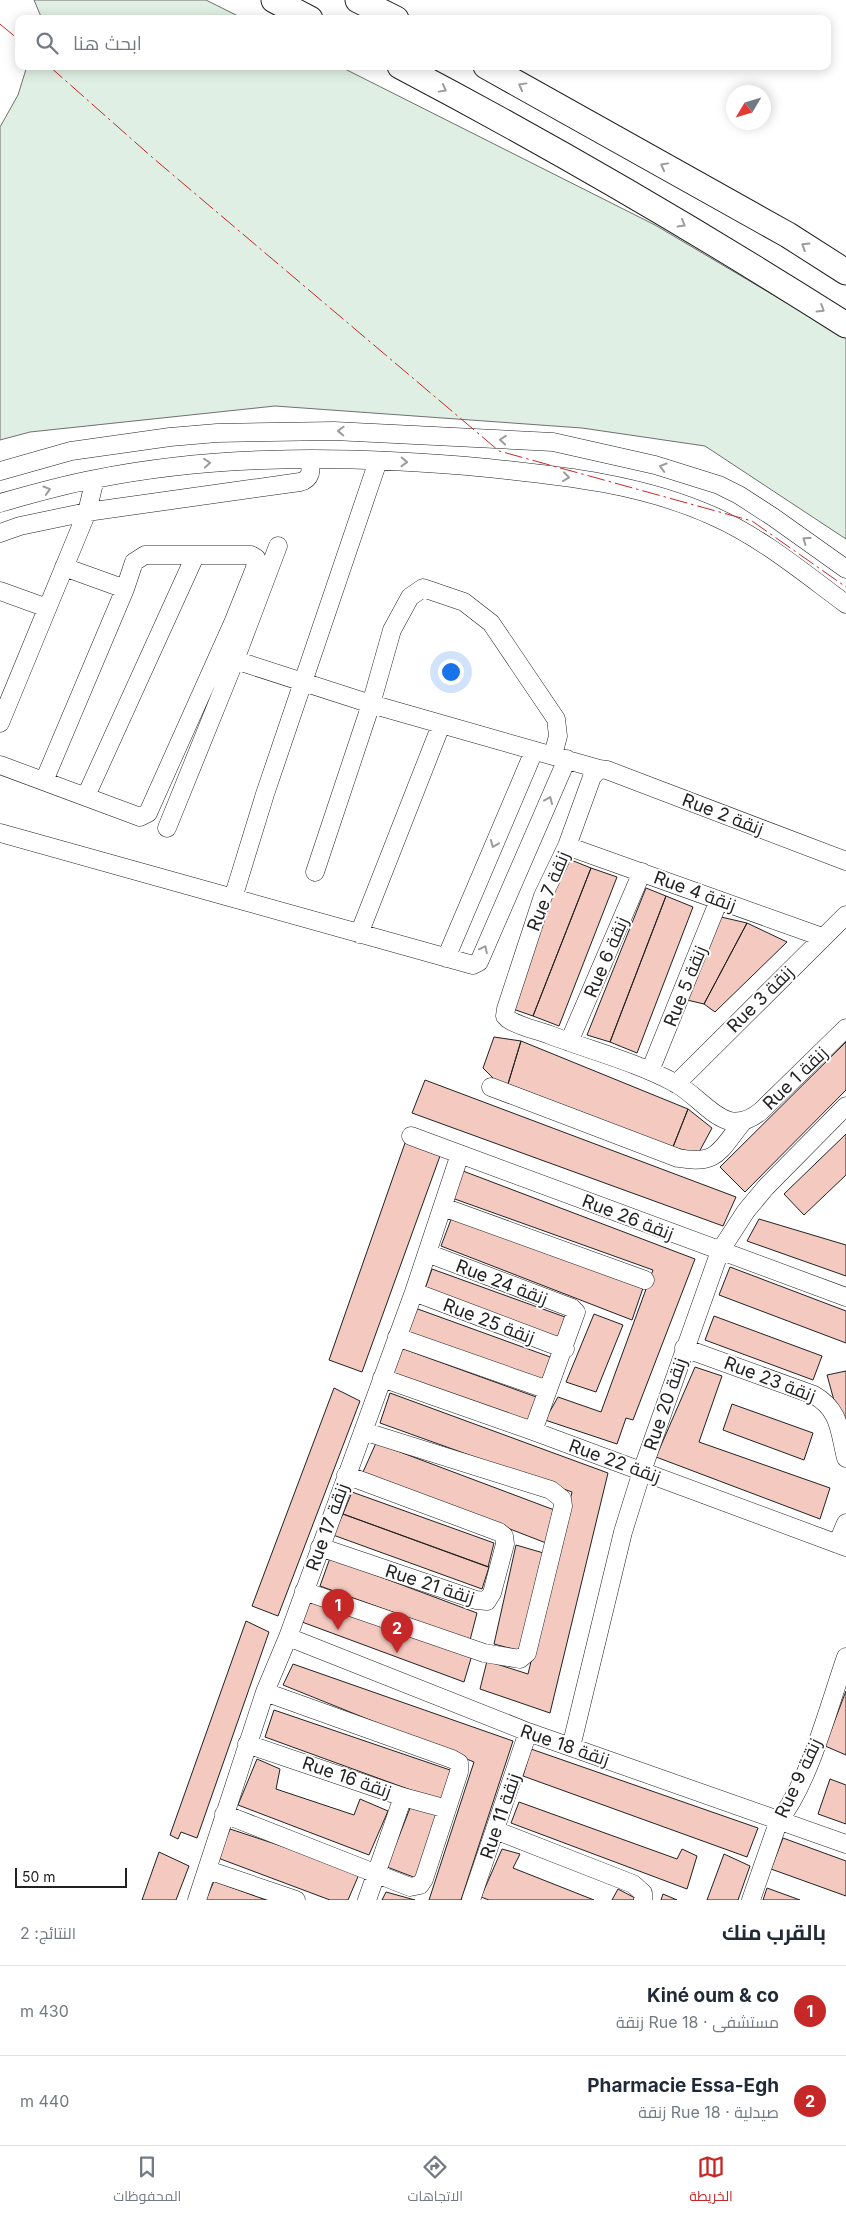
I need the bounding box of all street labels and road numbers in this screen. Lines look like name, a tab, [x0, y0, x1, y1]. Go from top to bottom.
street label: Rue 2 زنقة	[679, 789, 767, 840]
street label: Rue 7 زنقة	[522, 848, 574, 934]
street label: Rue 4 زنقة	[651, 866, 739, 917]
street label: Rue 6 زنقة	[580, 914, 633, 1001]
street label: Rue 5 زنقة	[659, 943, 712, 1030]
street label: Rue 3 زنقة	[722, 961, 798, 1037]
street label: Rue 1 زنقة	[758, 1042, 832, 1115]
street label: Rue 26 زنقة	[579, 1190, 677, 1245]
street label: Rue 24 زنقة	[453, 1255, 551, 1310]
street label: Rue 25 زنقة	[440, 1294, 538, 1349]
street label: Rue 23 زنقة	[721, 1352, 819, 1407]
street label: Rue 20 زنقة	[639, 1355, 692, 1453]
street label: Rue 22 زنقة	[566, 1435, 664, 1488]
street label: Rue 17 زنقة	[301, 1480, 354, 1574]
street label: Rue 21 زنقة	[382, 1560, 477, 1609]
street label: Rue 18 زنقة	[517, 1720, 612, 1771]
street label: Rue 9 زنقة	[770, 1735, 826, 1822]
street label: Rue 16 زنقة	[299, 1752, 394, 1803]
street label: Rue 11 زنقة	[476, 1771, 525, 1862]

